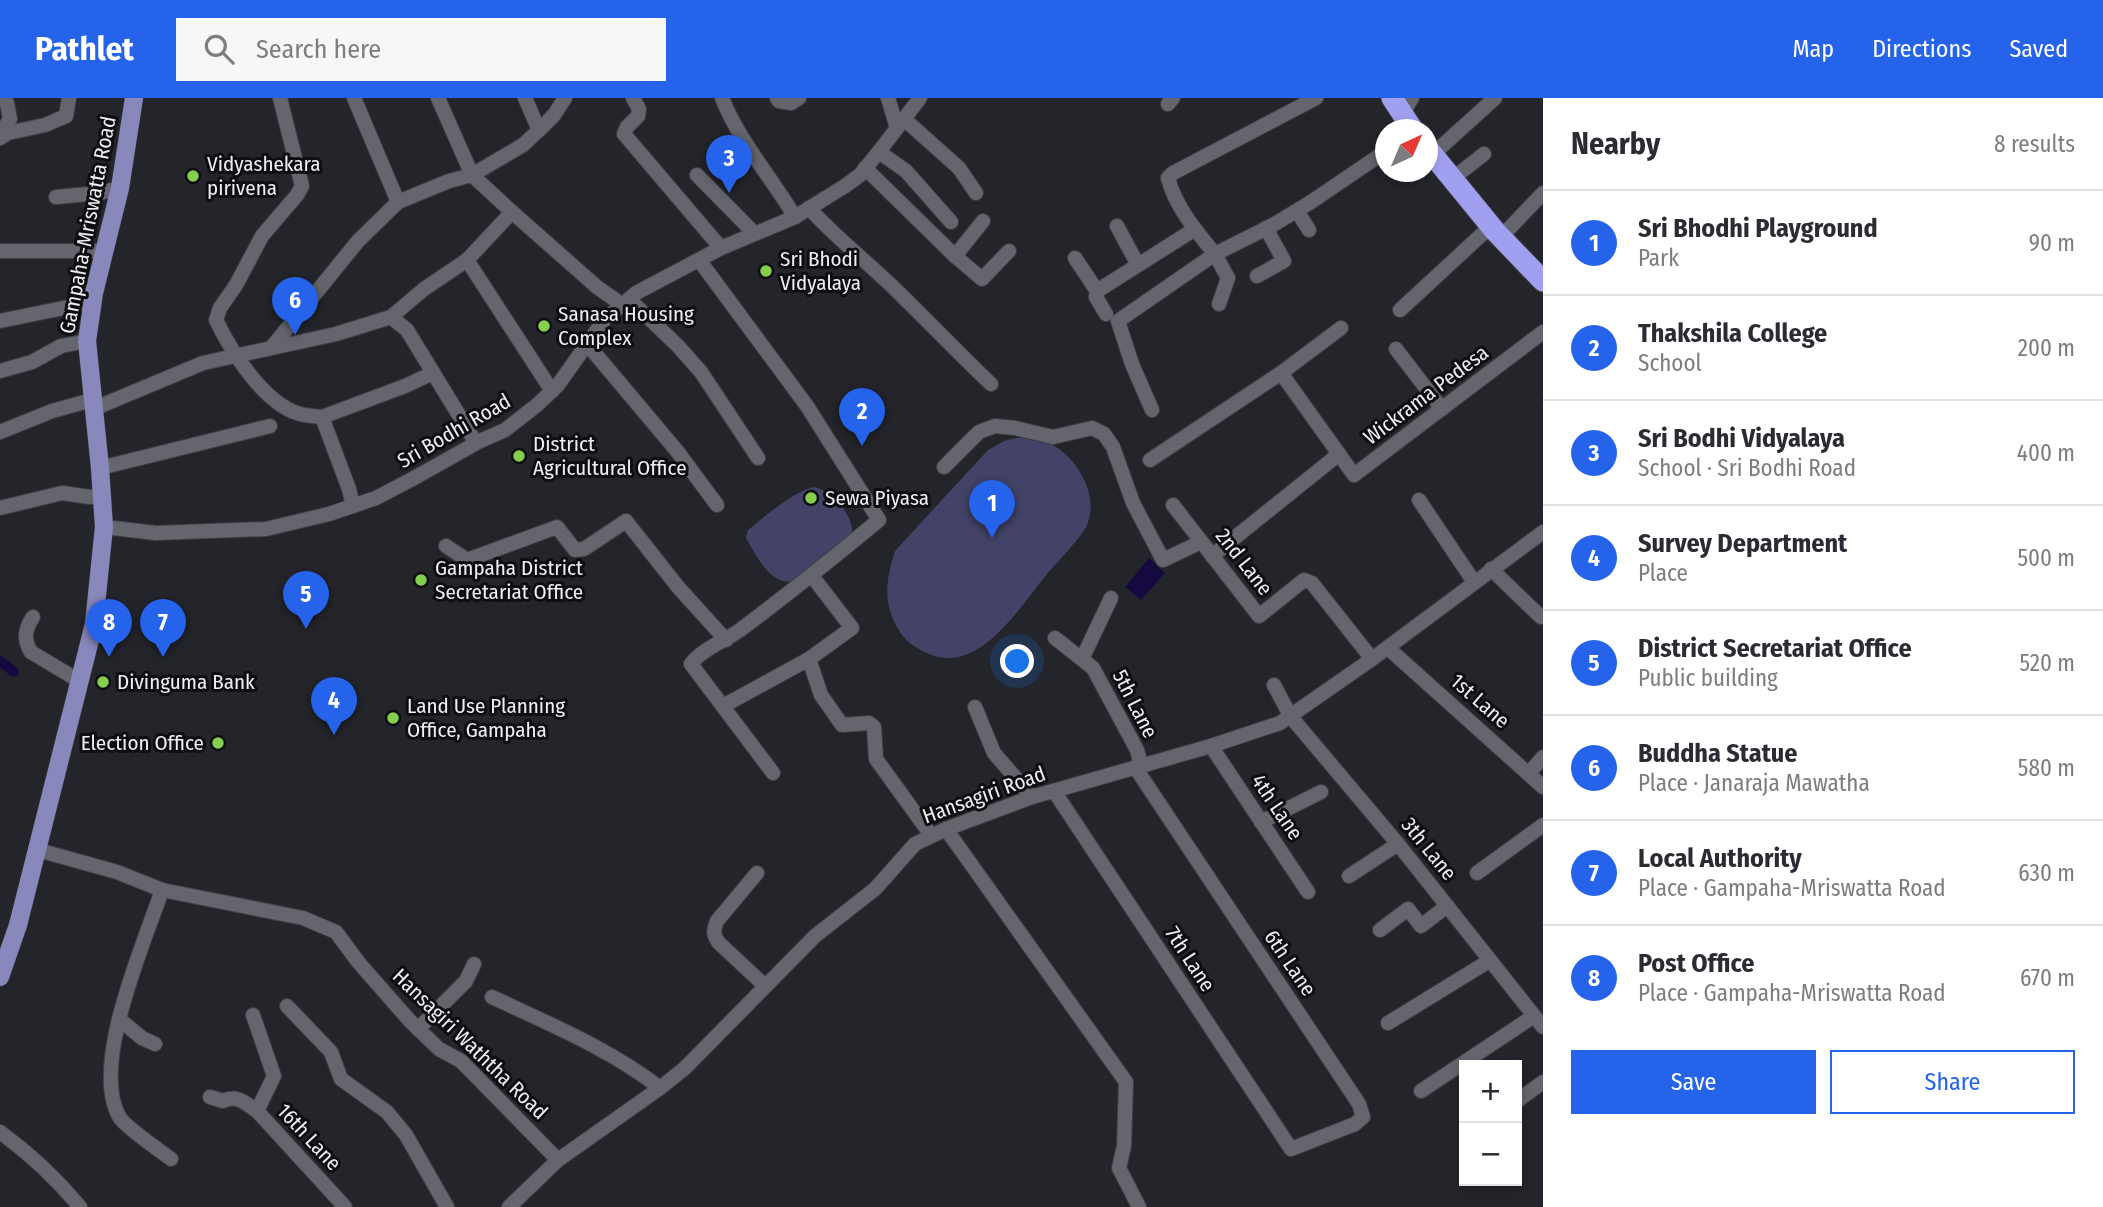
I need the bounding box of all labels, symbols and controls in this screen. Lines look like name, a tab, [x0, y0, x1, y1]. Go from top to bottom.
search box	[176, 18, 666, 81]
text: Pathlet	[35, 29, 134, 69]
icon: search	[200, 30, 238, 68]
text: Search here	[256, 34, 381, 65]
text: Map	[1793, 35, 1834, 63]
text: Directions	[1872, 35, 1971, 63]
text: Saved	[2009, 35, 2068, 63]
street label: Gampaha-Mriswatta Road	[54, 114, 122, 336]
north arrow	[1375, 119, 1438, 182]
text: Nearby	[1571, 126, 1660, 162]
text: 8 results	[1994, 130, 2075, 158]
pin: 3	[706, 135, 752, 193]
place label: Vidyashekara pirivena	[207, 151, 321, 201]
marker: Vidyashekara pirivena	[185, 168, 201, 184]
text: Sri Bhodhi Playground	[1638, 213, 1878, 244]
text: 1	[1589, 229, 1599, 257]
text: 90 m	[2029, 229, 2075, 257]
text: Park	[1638, 244, 1679, 272]
place label: Sri Bhodi Vidyalaya	[780, 246, 861, 296]
marker: Sri Bhodi Vidyalaya	[758, 263, 774, 279]
pin: 6	[272, 277, 318, 335]
place label: Sanasa Housing Complex	[558, 301, 694, 351]
marker: Sanasa Housing Complex	[536, 318, 552, 334]
text: Thakshila College	[1638, 318, 1827, 349]
text: 2	[1589, 334, 1599, 362]
text: 200 m	[2018, 334, 2075, 362]
street label: Wickrama Pedesa	[1358, 340, 1494, 450]
text: School	[1638, 349, 1702, 377]
street label: Sri Bodhi Road	[393, 388, 515, 474]
pin: 2	[839, 388, 885, 446]
text: Sri Bodhi Vidyalaya	[1638, 423, 1845, 454]
place label: District Agricultural Office	[533, 431, 687, 481]
text: 3	[1589, 439, 1599, 467]
text: 400 m	[2017, 439, 2075, 467]
marker: District Agricultural Office	[511, 448, 527, 464]
text: School · Sri Bodhi Road	[1638, 454, 1856, 482]
pin: 1	[969, 480, 1015, 538]
place label: Sewa Piyasa	[825, 485, 929, 511]
marker: Sewa Piyasa	[803, 490, 819, 506]
street label: 2nd Lane	[1210, 523, 1278, 601]
text: Survey Department	[1638, 528, 1847, 559]
text: 4	[1588, 544, 1600, 572]
text: 500 m	[2017, 544, 2075, 572]
place label: Gampaha District Secretariat Office	[435, 555, 583, 605]
text: Place	[1638, 559, 1688, 587]
pin: 5	[283, 571, 329, 629]
marker: Gampaha District Secretariat Office	[413, 572, 429, 588]
pin: 8	[86, 599, 132, 657]
pin: 7	[140, 599, 186, 657]
text: District Secretariat Office	[1638, 633, 1912, 664]
your location	[1000, 644, 1034, 678]
text: 5	[1588, 649, 1600, 677]
text: 520 m	[2019, 649, 2075, 677]
text: Public building	[1638, 664, 1778, 692]
street label: 5th Lane	[1107, 665, 1163, 743]
street label: 1st Lane	[1445, 668, 1515, 734]
place label: Divinguma Bank	[117, 669, 255, 695]
marker: Divinguma Bank	[95, 674, 111, 690]
pin: 4	[311, 677, 357, 735]
place label: Land Use Planning Office, Gampaha	[407, 693, 565, 743]
marker: Land Use Planning Office, Gampaha	[385, 710, 401, 726]
place label: Election Office	[81, 730, 204, 756]
marker: Election Office	[210, 735, 226, 751]
text: Buddha Statue	[1638, 738, 1797, 769]
text: 6	[1588, 754, 1600, 782]
text: 580 m	[2018, 754, 2075, 782]
street label: Hansagiri Road	[919, 761, 1049, 829]
street label: 4th Lane	[1246, 769, 1308, 845]
text: Place · Janaraja Mawatha	[1638, 769, 1870, 797]
street label: 3th Lane	[1396, 812, 1462, 886]
text: Local Authority	[1638, 843, 1802, 874]
text: 7	[1589, 859, 1599, 887]
text: 630 m	[2018, 859, 2075, 887]
text: Place · Gampaha-Mriswatta Road	[1638, 874, 1946, 902]
street label: 7th Lane	[1159, 922, 1221, 996]
street label: 6th Lane	[1258, 925, 1322, 1001]
text: Post Office	[1638, 948, 1754, 979]
street label: Hansagiri Waththa Road	[387, 963, 553, 1125]
text: 8	[1588, 964, 1600, 992]
text: 670 m	[2020, 964, 2075, 992]
text: Place · Gampaha-Mriswatta Road	[1638, 979, 1946, 1007]
button: Save	[1571, 1050, 1816, 1114]
button: Share	[1830, 1050, 2075, 1114]
map controls	[1459, 1060, 1522, 1186]
button: +	[1459, 1060, 1522, 1123]
street label: 16th Lane	[271, 1098, 347, 1176]
button: −	[1459, 1123, 1522, 1186]

